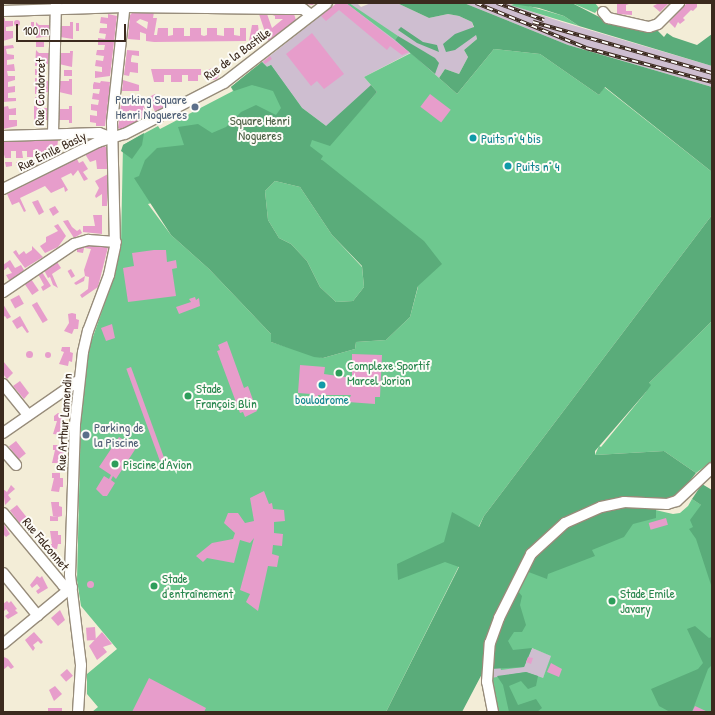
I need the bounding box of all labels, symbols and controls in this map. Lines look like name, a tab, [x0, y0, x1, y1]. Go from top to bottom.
scale bar	[18, 16, 128, 42]
text: 100 m	[23, 22, 49, 39]
street label: Rue de la Bastille	[201, 25, 273, 83]
street label: Rue Condorcet	[32, 58, 48, 126]
place label: Parking Square Henri Nogueres	[115, 92, 187, 123]
marker: Parking Square Henri Nogueres	[190, 102, 200, 112]
park label: Square Henri Nogueres	[230, 113, 290, 144]
street label: Rue Émile Basly	[15, 128, 89, 174]
place label: Puits n° 4 bis	[481, 130, 541, 146]
marker: Puits n° 4 bis	[468, 133, 478, 143]
place label: Puits n° 4	[516, 158, 560, 174]
marker: Puits n° 4	[503, 161, 513, 171]
place label: Complexe Sportif Marcel Jorion	[347, 358, 430, 389]
marker: Complexe Sportif Marcel Jorion	[334, 368, 344, 378]
street label: Rue Arthur Lamendin	[53, 373, 75, 471]
marker: boulodrome	[317, 380, 327, 390]
place label: Stade François Blin	[196, 381, 257, 412]
marker: Stade François Blin	[183, 391, 193, 401]
place label: boulodrome	[295, 391, 349, 407]
place label: Parking de la Piscine	[94, 420, 144, 451]
marker: Parking de la Piscine	[81, 430, 91, 440]
place label: Piscine d'Avion	[123, 456, 192, 472]
marker: Piscine d'Avion	[110, 459, 120, 469]
street label: Rue Falconnet	[19, 514, 73, 574]
place label: Stade d'entraînement	[162, 571, 233, 602]
marker: Stade d'entraînement	[149, 581, 159, 591]
place label: Stade Emile Javary	[620, 586, 675, 617]
marker: Stade Emile Javary	[607, 596, 617, 606]

